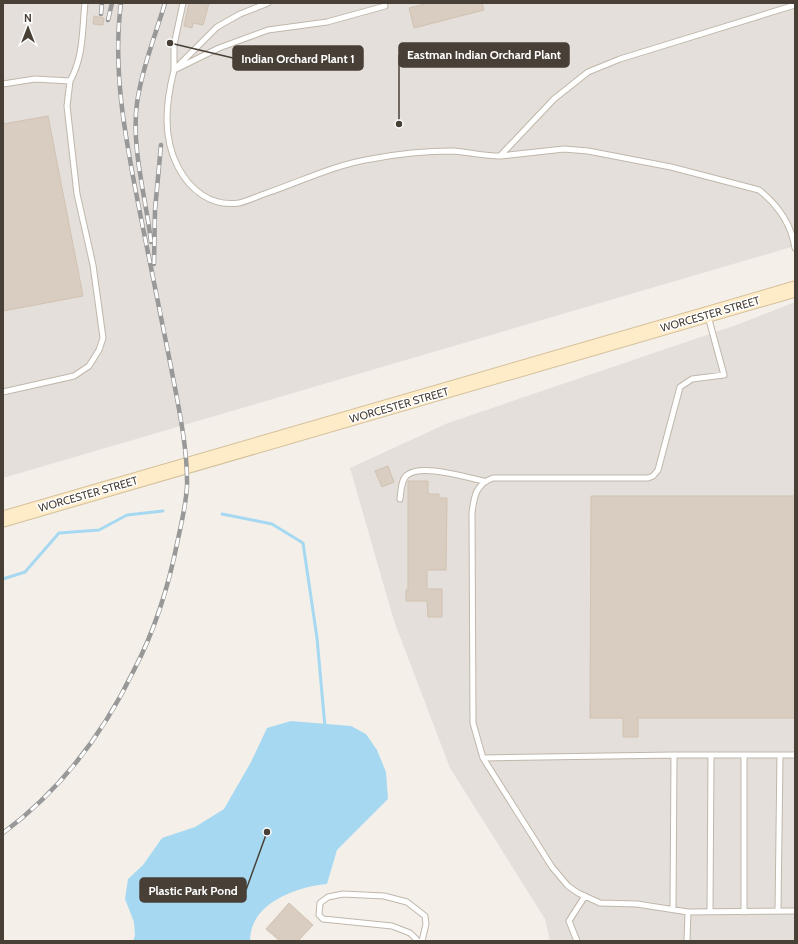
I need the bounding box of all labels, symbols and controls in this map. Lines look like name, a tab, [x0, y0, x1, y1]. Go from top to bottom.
north arrow	[8, 8, 48, 48]
text: N	[24, 11, 32, 25]
callout: Eastman Indian Orchard Plant	[399, 43, 569, 67]
callout: Indian Orchard Plant 1	[233, 46, 363, 70]
text: Eastman Indian Orchard Plant	[407, 47, 561, 62]
text: Indian Orchard Plant 1	[241, 51, 355, 66]
street label: WORCESTER STREET	[659, 293, 761, 335]
street label: WORCESTER STREET	[348, 384, 450, 426]
street label: WORCESTER STREET	[37, 473, 139, 515]
callout: Plastic Park Pond	[140, 878, 246, 902]
text: Plastic Park Pond	[148, 883, 238, 898]

